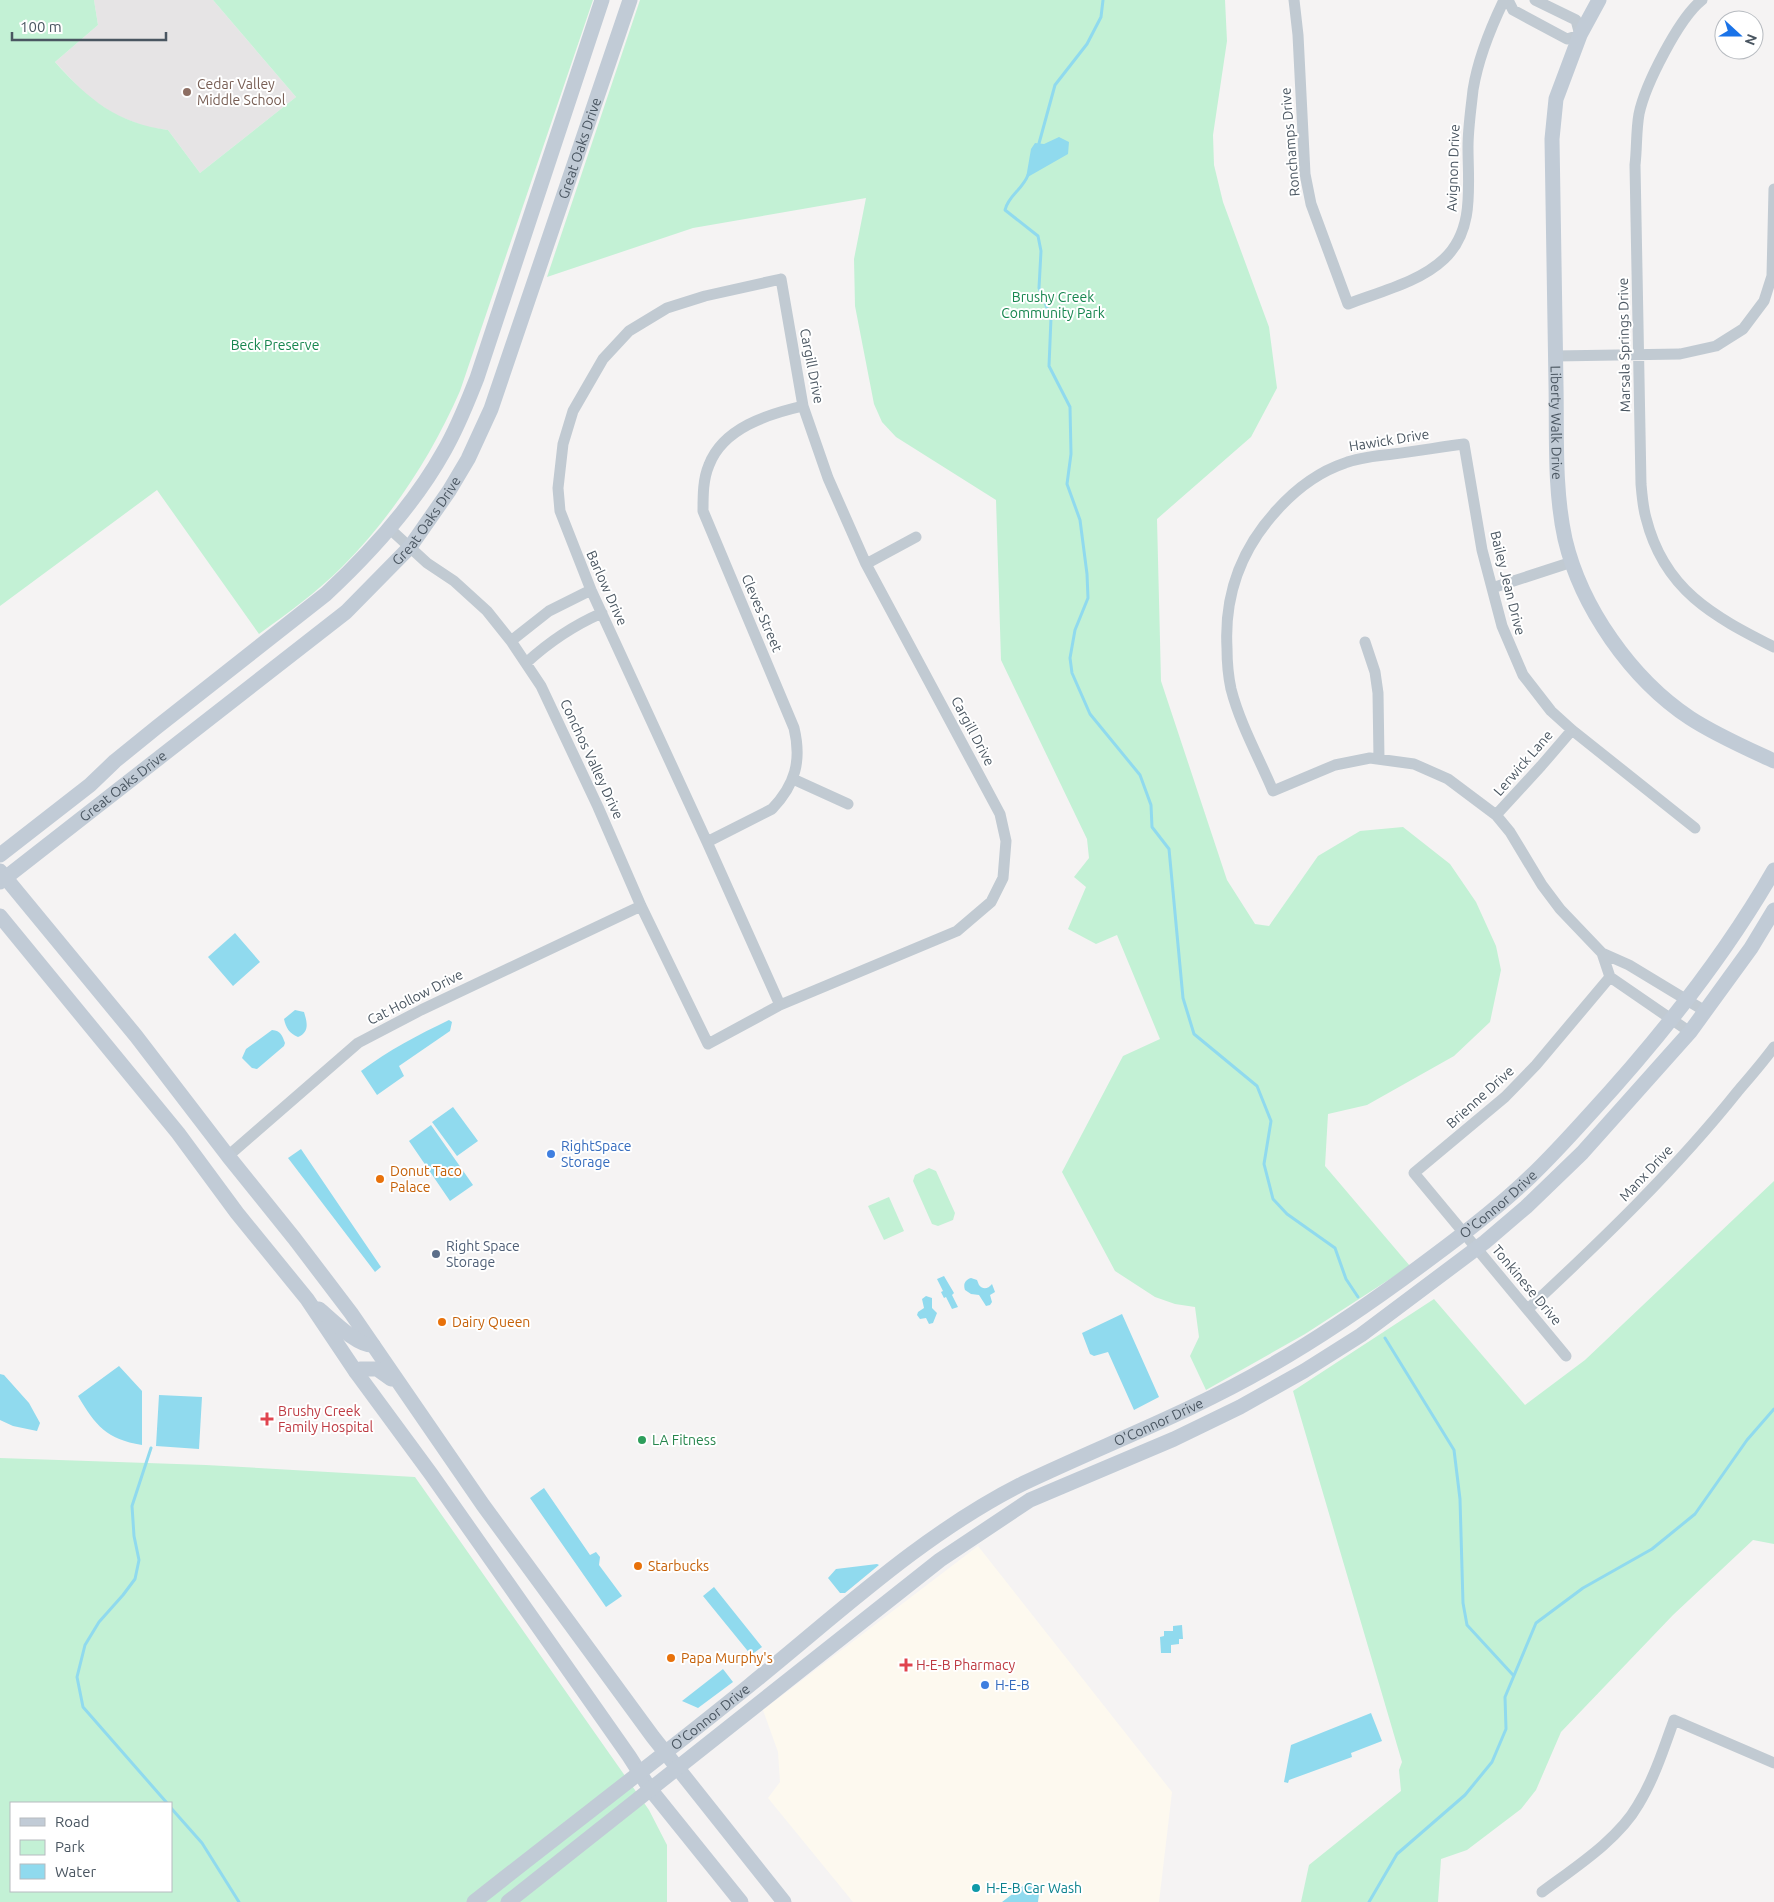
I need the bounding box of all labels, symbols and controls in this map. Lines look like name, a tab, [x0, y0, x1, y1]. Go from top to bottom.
scale bar	[12, 10, 166, 42]
north arrow	[1714, 10, 1764, 60]
text: 100 m	[20, 18, 62, 35]
text: N	[1742, 32, 1760, 47]
place label: Cedar Valley Middle School	[197, 76, 286, 108]
marker: Cedar Valley Middle School	[181, 86, 193, 98]
street label: Ronchamps Drive	[1277, 87, 1303, 197]
street label: Great Oaks Drive	[555, 96, 604, 201]
street label: Avignon Drive	[1443, 124, 1463, 212]
street label: Marsala Springs Drive	[1615, 278, 1633, 412]
park label: Brushy Creek Community Park	[1001, 289, 1105, 321]
street label: Cargill Drive	[797, 327, 827, 405]
park label: Beck Preserve	[231, 337, 319, 353]
street label: Liberty Walk Drive	[1548, 365, 1565, 480]
street label: Hawick Drive	[1348, 426, 1430, 454]
street label: Great Oaks Drive	[389, 474, 464, 568]
street label: Bailey Jean Drive	[1487, 529, 1529, 637]
street label: Barlow Drive	[583, 548, 631, 628]
street label: Cleves Street	[738, 572, 786, 655]
street label: Cargill Drive	[948, 694, 998, 768]
street label: Conchos Valley Drive	[557, 696, 627, 822]
street label: Lerwick Lane	[1490, 727, 1556, 799]
street label: Great Oaks Drive	[76, 747, 170, 825]
street label: Cat Hollow Drive	[365, 966, 465, 1028]
street label: Brienne Drive	[1443, 1063, 1517, 1131]
place label: RightSpace Storage	[561, 1138, 632, 1170]
street label: Manx Drive	[1616, 1142, 1676, 1204]
marker: RightSpace Storage	[545, 1148, 557, 1160]
place label: Donut Taco Palace	[390, 1163, 462, 1195]
street label: O'Connor Drive	[1456, 1167, 1540, 1242]
marker: Donut Taco Palace	[374, 1173, 386, 1185]
place label: Right Space Storage	[446, 1238, 520, 1270]
street label: Tonkinese Drive	[1489, 1242, 1565, 1328]
marker: Right Space Storage	[430, 1248, 442, 1260]
place label: Dairy Queen	[452, 1314, 530, 1330]
marker: Dairy Queen	[436, 1316, 448, 1328]
street label: O'Connor Drive	[1111, 1395, 1206, 1449]
place label: Brushy Creek Family Hospital	[278, 1403, 373, 1435]
marker: Brushy Creek Family Hospital	[260, 1412, 274, 1426]
place label: LA Fitness	[652, 1432, 716, 1448]
marker: LA Fitness	[636, 1434, 648, 1446]
place label: Starbucks	[648, 1558, 709, 1574]
marker: Starbucks	[632, 1560, 644, 1572]
place label: Papa Murphy's	[681, 1650, 773, 1666]
marker: Papa Murphy's	[665, 1652, 677, 1664]
place label: H-E-B Pharmacy	[916, 1657, 1016, 1673]
marker: H-E-B Pharmacy	[900, 1659, 912, 1671]
place label: H-E-B	[995, 1677, 1030, 1693]
marker: H-E-B	[979, 1679, 991, 1691]
street label: O'Connor Drive	[667, 1681, 753, 1753]
legend	[10, 1802, 172, 1892]
text: Road	[55, 1813, 90, 1830]
text: Park	[55, 1838, 85, 1855]
text: Water	[55, 1863, 96, 1880]
place label: H-E-B Car Wash	[986, 1880, 1082, 1896]
marker: H-E-B Car Wash	[970, 1882, 982, 1894]

